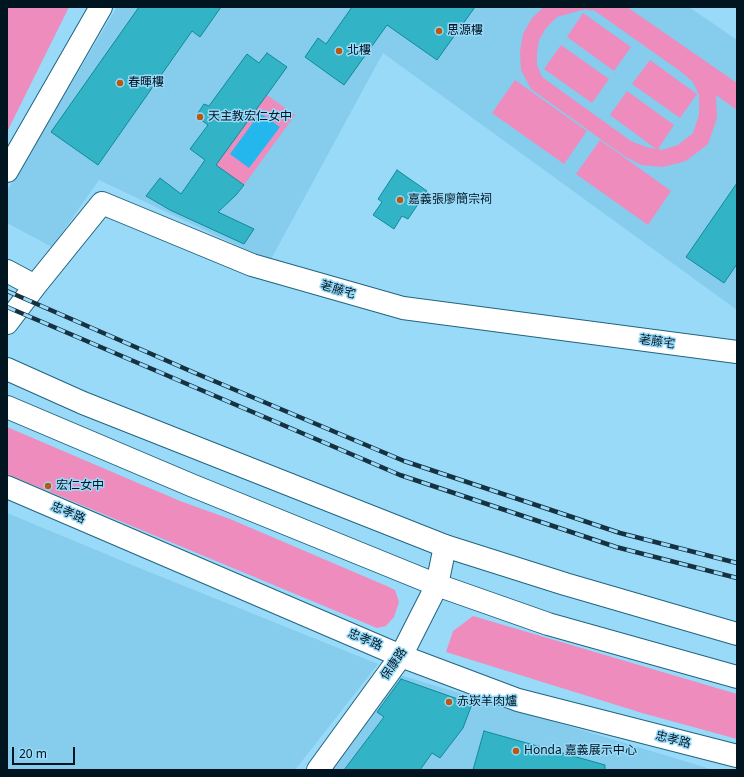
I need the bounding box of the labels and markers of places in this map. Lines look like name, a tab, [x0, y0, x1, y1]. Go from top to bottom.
place label: 思源樓	[447, 24, 483, 38]
marker: 思源樓	[434, 26, 444, 36]
place label: 北樓	[347, 44, 371, 58]
marker: 北樓	[334, 46, 344, 56]
place label: 春暉樓	[128, 76, 164, 90]
marker: 春暉樓	[115, 78, 125, 88]
place label: 天主教宏仁女中	[208, 110, 292, 124]
marker: 天主教宏仁女中	[195, 112, 205, 122]
place label: 嘉義張廖簡宗祠	[408, 193, 492, 207]
marker: 嘉義張廖簡宗祠	[395, 195, 405, 205]
place label: 宏仁女中	[56, 479, 104, 493]
marker: 宏仁女中	[43, 481, 53, 491]
place label: 赤崁羊肉爐	[457, 695, 517, 709]
marker: 赤崁羊肉爐	[444, 697, 454, 707]
place label: Honda 嘉義展示中心	[524, 744, 637, 758]
marker: Honda 嘉義展示中心	[511, 746, 521, 756]

